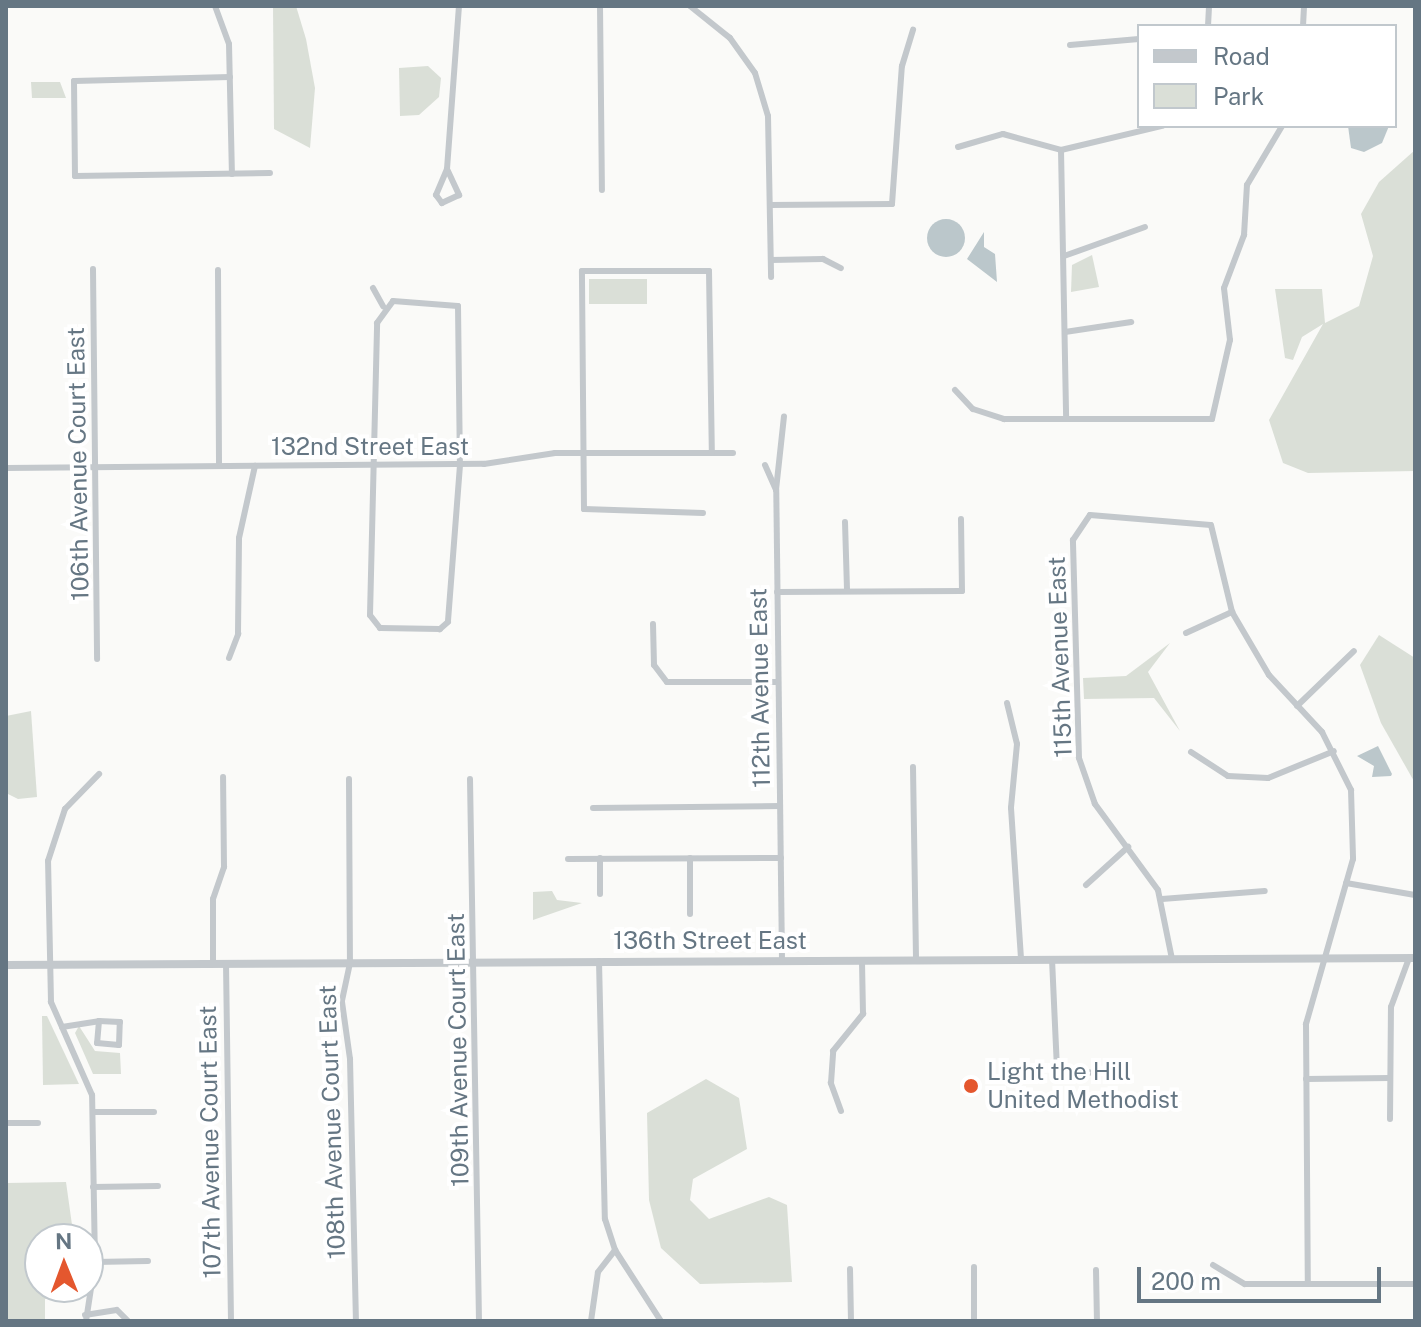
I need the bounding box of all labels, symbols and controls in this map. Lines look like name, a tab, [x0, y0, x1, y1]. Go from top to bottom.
legend	[1137, 24, 1397, 128]
text: Road	[1213, 42, 1270, 70]
text: Park	[1213, 82, 1264, 110]
street label: 106th Avenue Court East	[61, 327, 95, 601]
street label: 132nd Street East	[271, 433, 469, 461]
street label: 115th Avenue East	[1042, 556, 1078, 758]
street label: 112th Avenue East	[744, 588, 776, 788]
street label: 109th Avenue Court East	[441, 913, 475, 1187]
street label: 136th Street East	[613, 927, 807, 955]
street label: 108th Avenue Court East	[313, 984, 351, 1260]
street label: 107th Avenue Court East	[193, 1005, 227, 1279]
place label: Light the Hill United Methodist	[987, 1058, 1179, 1114]
marker: Light the Hill United Methodist	[962, 1077, 980, 1095]
north arrow	[24, 1223, 104, 1303]
text: N	[55, 1228, 72, 1254]
scale bar	[1141, 1251, 1385, 1301]
text: 200 m	[1151, 1267, 1221, 1295]

